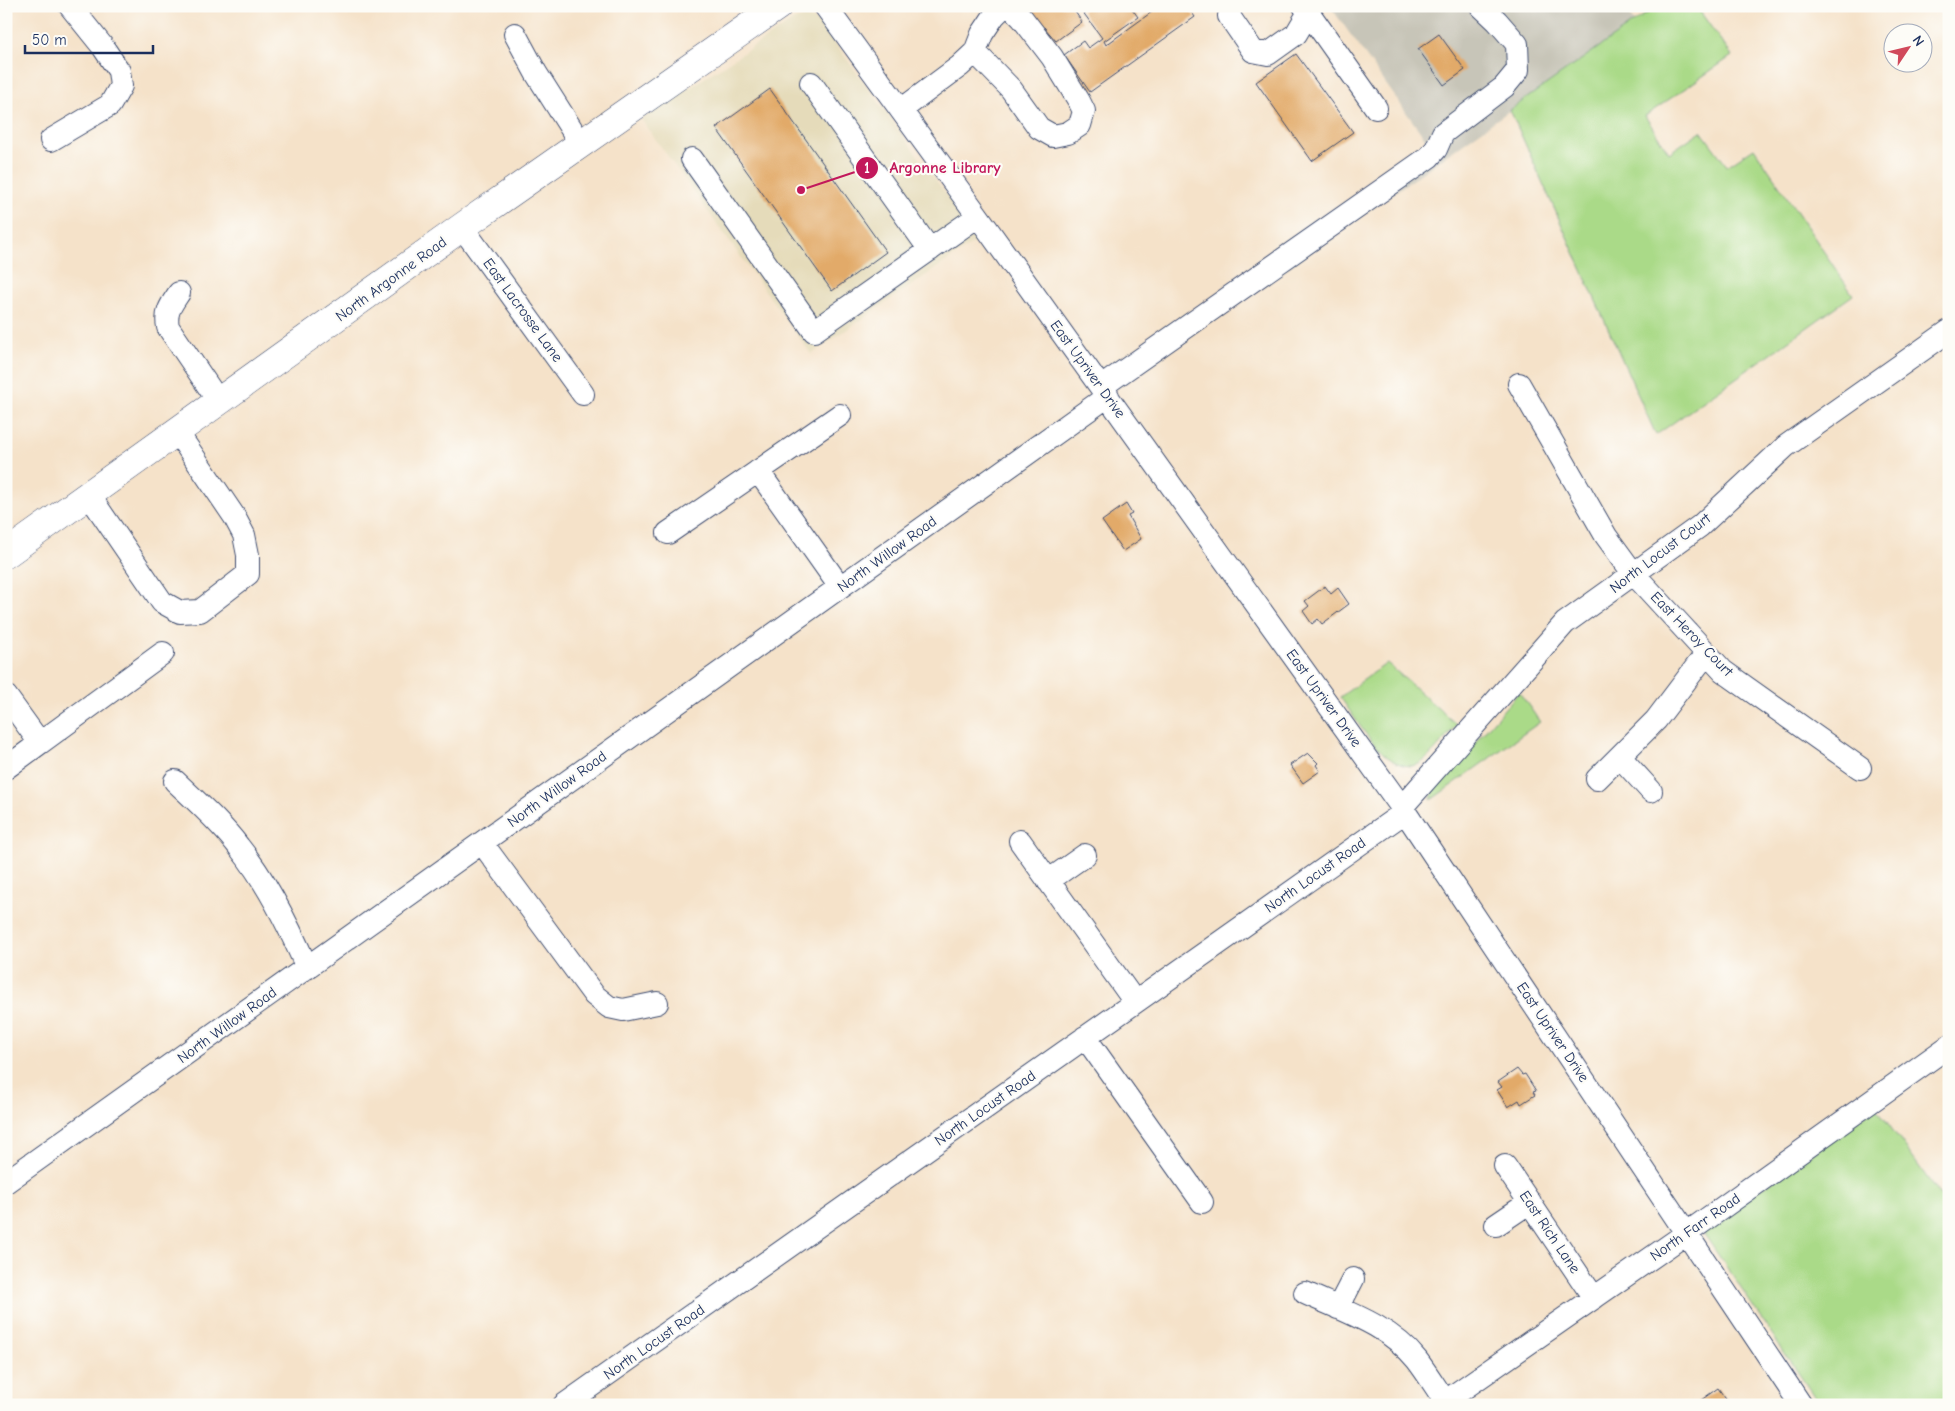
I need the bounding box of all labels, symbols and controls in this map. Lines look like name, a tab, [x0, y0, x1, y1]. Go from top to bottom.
scale bar	[25, 22, 152, 54]
north arrow	[1882, 22, 1932, 72]
text: 50 m	[32, 31, 67, 49]
text: N	[1909, 32, 1928, 49]
callout: Argonne Library	[854, 152, 1010, 183]
text: 1	[864, 159, 870, 177]
text: Argonne Library	[889, 159, 1001, 177]
street label: North Argonne Road	[332, 233, 450, 325]
street label: East Lacrosse Lane	[479, 255, 567, 366]
street label: East Upriver Drive	[1046, 316, 1130, 422]
street label: North Locust Court	[1606, 509, 1715, 597]
street label: North Willow Road	[834, 512, 940, 596]
street label: East Heroy Court	[1647, 588, 1738, 681]
street label: East Upriver Drive	[1282, 645, 1366, 751]
street label: North Willow Road	[504, 747, 610, 831]
street label: North Locust Road	[1261, 833, 1369, 917]
street label: East Upriver Drive	[1513, 979, 1593, 1086]
street label: North Willow Road	[174, 983, 280, 1067]
street label: North Locust Road	[931, 1066, 1039, 1150]
street label: East Rich Lane	[1516, 1187, 1585, 1277]
street label: North Farr Road	[1646, 1189, 1744, 1265]
street label: North Locust Road	[600, 1300, 708, 1384]

